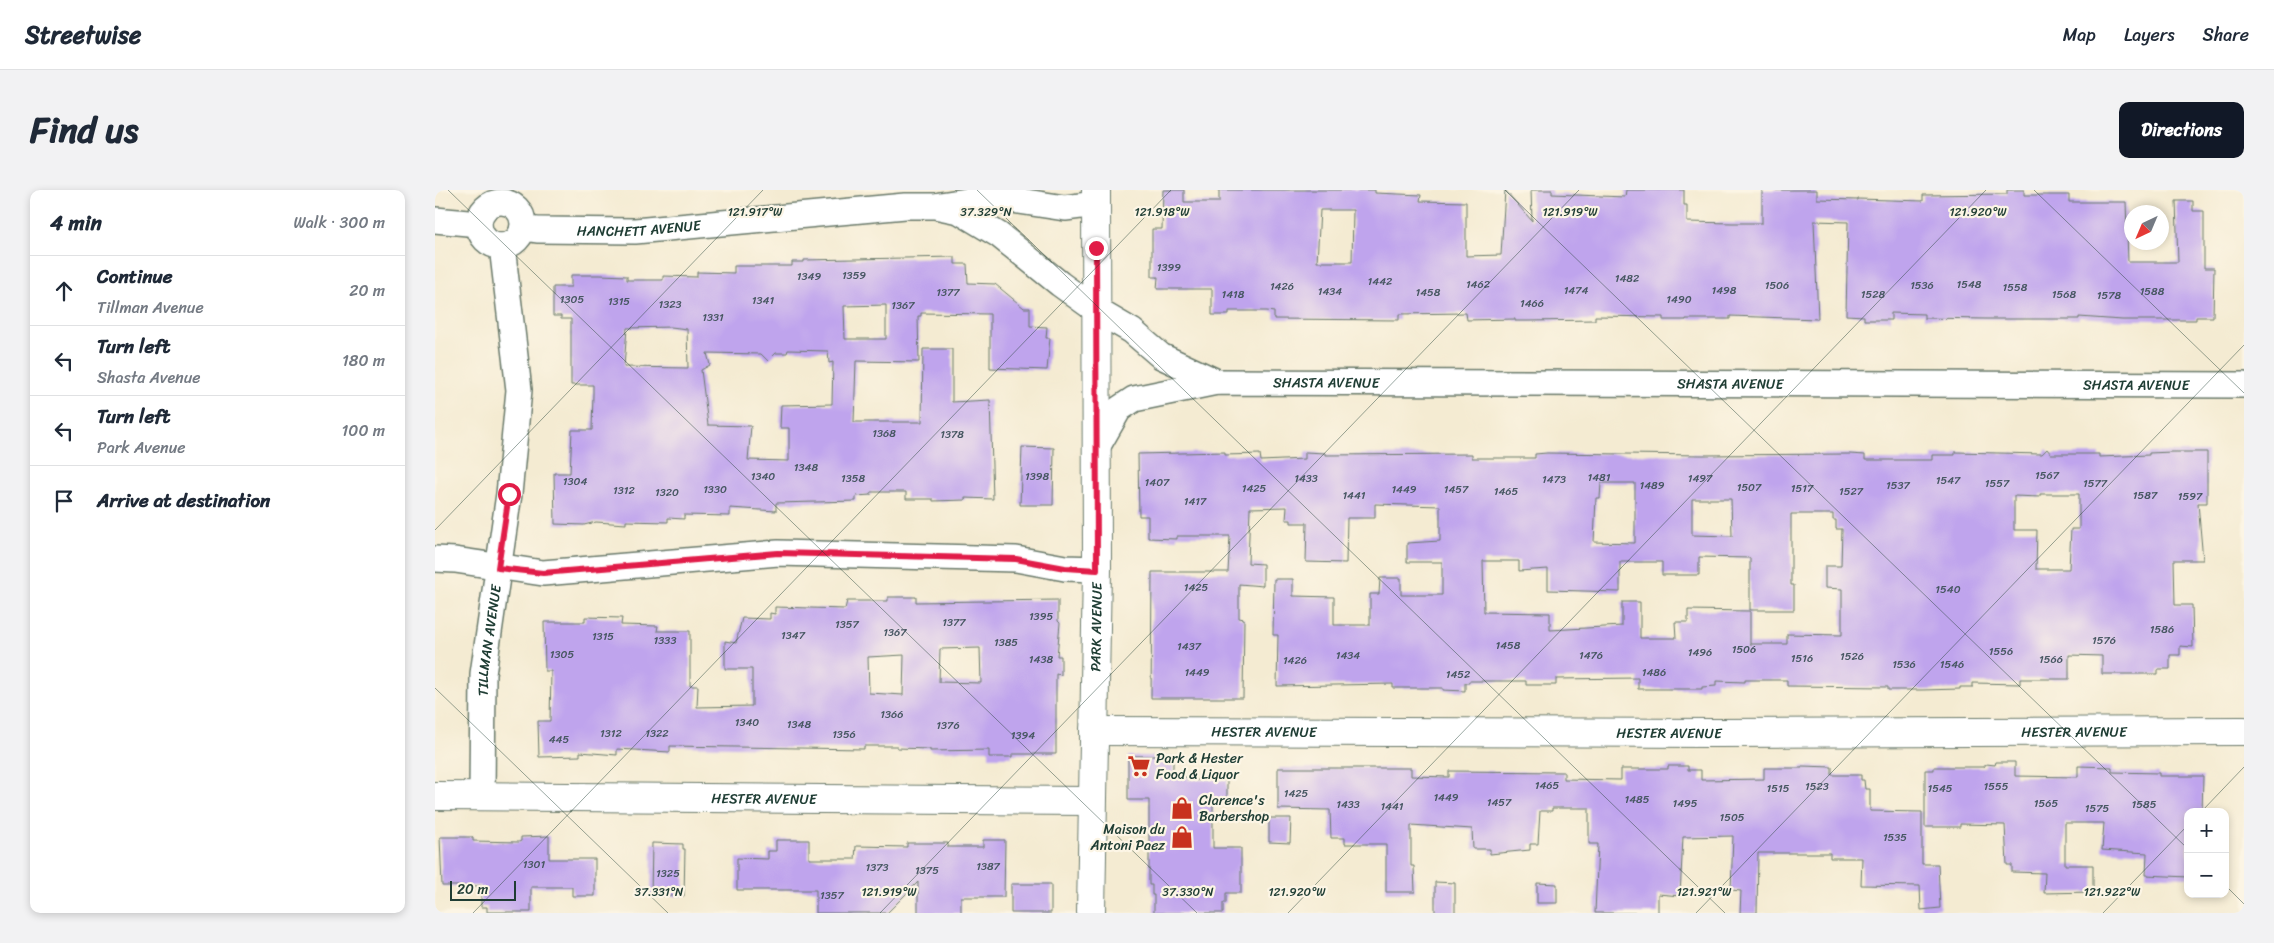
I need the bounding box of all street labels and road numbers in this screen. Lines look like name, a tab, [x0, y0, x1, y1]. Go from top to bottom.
street label: HANCHETT AVENUE	[577, 213, 703, 244]
street label: SHASTA AVENUE	[1273, 370, 1380, 395]
street label: SHASTA AVENUE	[1677, 371, 1784, 397]
street label: SHASTA AVENUE	[2083, 373, 2190, 398]
street label: PARK AVENUE	[1083, 581, 1110, 672]
street label: TILLMAN AVENUE	[471, 582, 509, 696]
street label: HESTER AVENUE	[1211, 719, 1318, 745]
street label: HESTER AVENUE	[2021, 719, 2128, 745]
street label: HESTER AVENUE	[1616, 721, 1723, 746]
street label: HESTER AVENUE	[711, 786, 818, 812]

